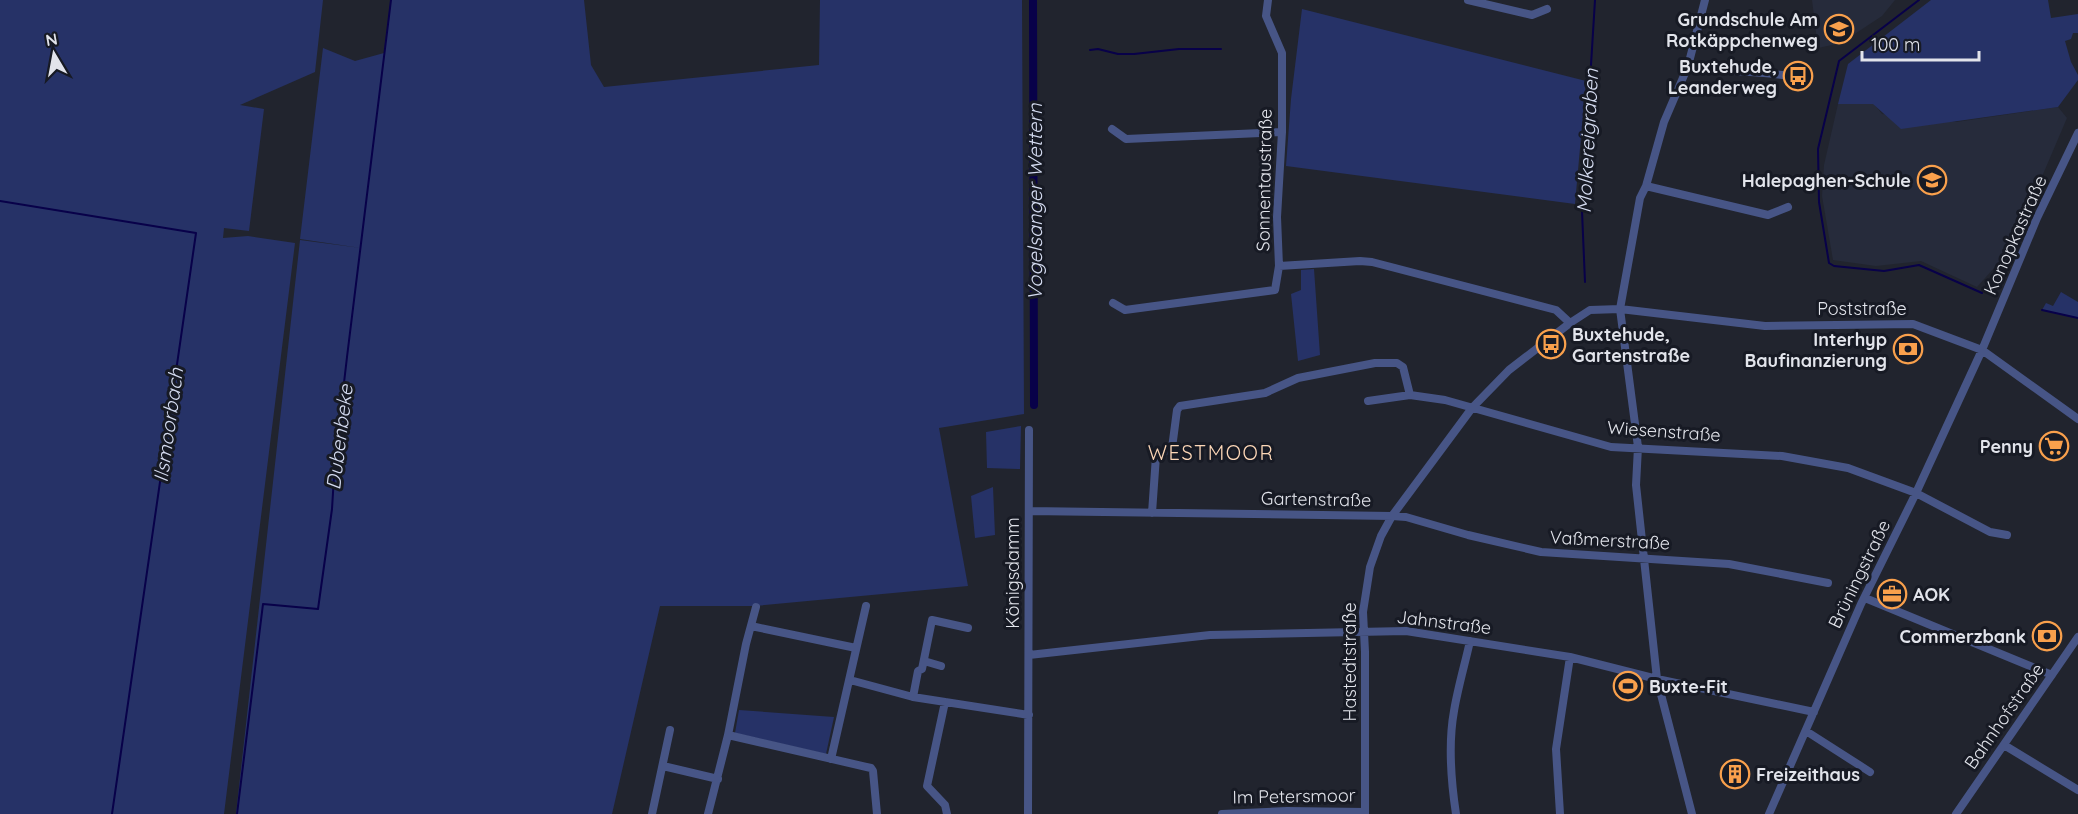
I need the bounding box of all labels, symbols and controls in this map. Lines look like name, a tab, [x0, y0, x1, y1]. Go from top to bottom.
place label: Grundschule Am Rotkäppchenweg	[1666, 8, 1818, 52]
school or university icon: Grundschule Am Rotkäppchenweg	[1823, 13, 1855, 45]
north arrow	[24, 24, 84, 84]
scale bar	[1862, 24, 1979, 62]
text: N	[44, 28, 59, 50]
text: 100 m	[1871, 33, 1920, 56]
place label: Buxtehude, Leanderweg	[1668, 55, 1777, 99]
bus stop icon: Buxtehude, Leanderweg	[1782, 60, 1814, 92]
water label: Molkereigraben	[1571, 68, 1603, 214]
water label: Vogelsanger Wettern	[1022, 103, 1047, 301]
street label: Sonnentaustraße	[1251, 108, 1277, 252]
school or university icon: Halepaghen-Schule	[1916, 164, 1948, 196]
place label: Halepaghen-Schule	[1742, 169, 1911, 192]
street label: Konopkastraße	[1978, 172, 2052, 298]
street label: Poststraße	[1817, 297, 1907, 320]
place label: Buxtehude, Gartenstraße	[1572, 323, 1690, 367]
bus stop icon: Buxtehude, Gartenstraße	[1535, 328, 1567, 360]
place label: Interhyp Baufinanzierung	[1744, 328, 1887, 372]
bank icon: Interhyp Baufinanzierung	[1892, 333, 1924, 365]
water label: Ilsmoorbach	[148, 366, 188, 484]
water label: Dubenbeke	[320, 382, 358, 491]
street label: Wiesenstraße	[1607, 416, 1721, 446]
supermarket icon: Penny	[2038, 430, 2070, 462]
place label: Penny	[1980, 435, 2033, 458]
district label: WESTMOOR	[1148, 440, 1274, 465]
street label: Gartenstraße	[1261, 487, 1371, 511]
street label: Brüningstraße	[1823, 516, 1895, 632]
street label: Königsdamm	[1001, 517, 1024, 629]
street label: Vaßmerstraße	[1549, 525, 1671, 555]
office icon: AOK	[1876, 578, 1908, 610]
place label: AOK	[1913, 583, 1950, 606]
street label: Hastedtstraße	[1338, 602, 1361, 722]
street label: Jahnstraße	[1395, 605, 1493, 639]
bank icon: Commerzbank	[2031, 620, 2063, 652]
place label: Commerzbank	[1900, 625, 2026, 648]
street label: Bahnhofstraße	[1959, 659, 2049, 773]
sports icon: Buxte-Fit	[1612, 670, 1644, 702]
place label: Buxte-Fit	[1649, 675, 1728, 698]
building icon: Freizeithaus	[1719, 758, 1751, 790]
place label: Freizeithaus	[1756, 763, 1860, 786]
street label: Im Petersmoor	[1232, 783, 1356, 809]

